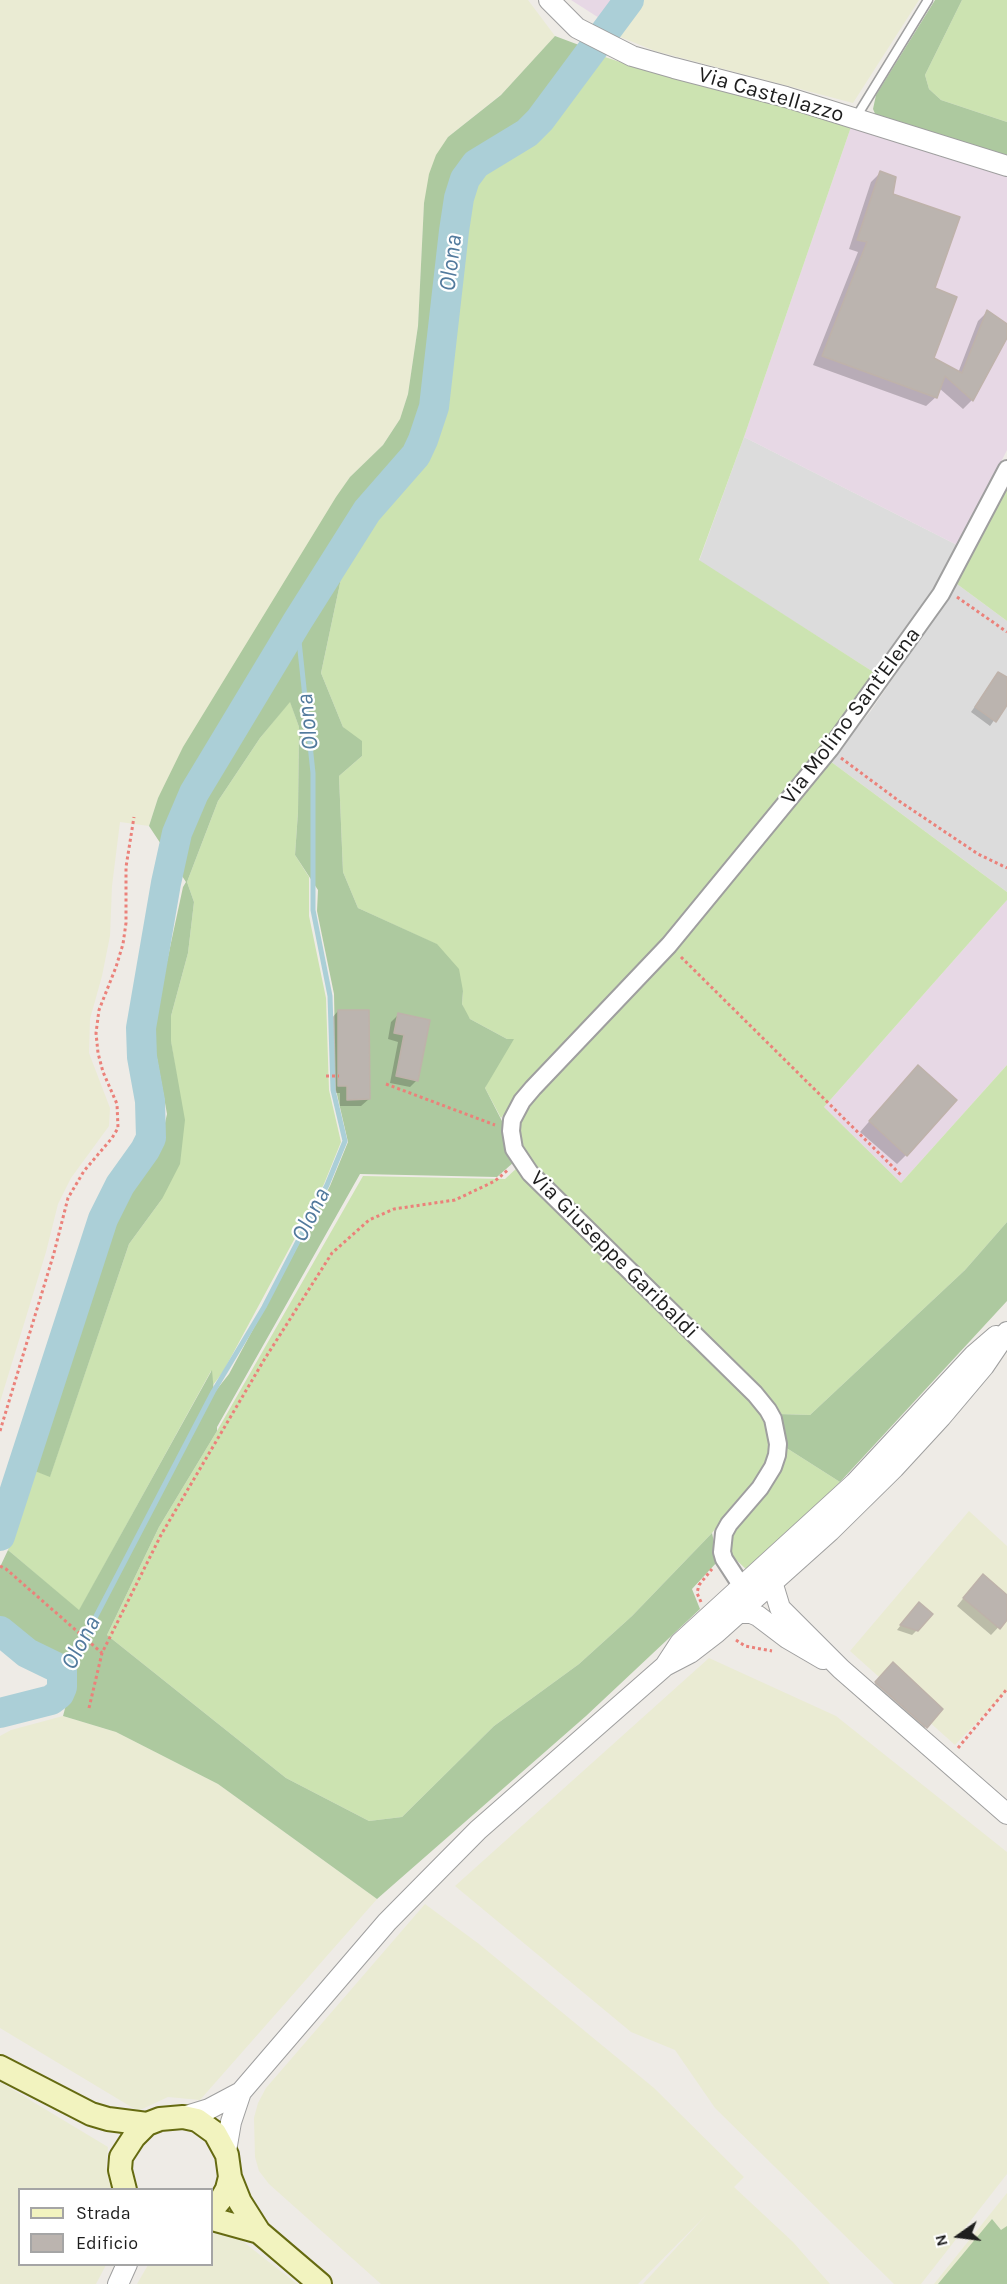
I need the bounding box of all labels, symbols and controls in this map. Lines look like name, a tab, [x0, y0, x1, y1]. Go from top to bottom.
street label: Via Castellazzo	[695, 62, 847, 128]
water label: Olona	[433, 233, 469, 293]
street label: Via Molino Sant'Elena	[776, 622, 926, 810]
water label: Olona	[291, 692, 325, 752]
street label: Via Giuseppe Garibaldi	[524, 1165, 704, 1345]
water label: Olona	[285, 1183, 337, 1247]
water label: Olona	[55, 1611, 107, 1675]
legend	[18, 2188, 213, 2266]
text: Strada	[76, 2202, 131, 2224]
north arrow	[929, 2206, 989, 2266]
text: Edificio	[76, 2232, 138, 2254]
text: N	[930, 2233, 952, 2248]

